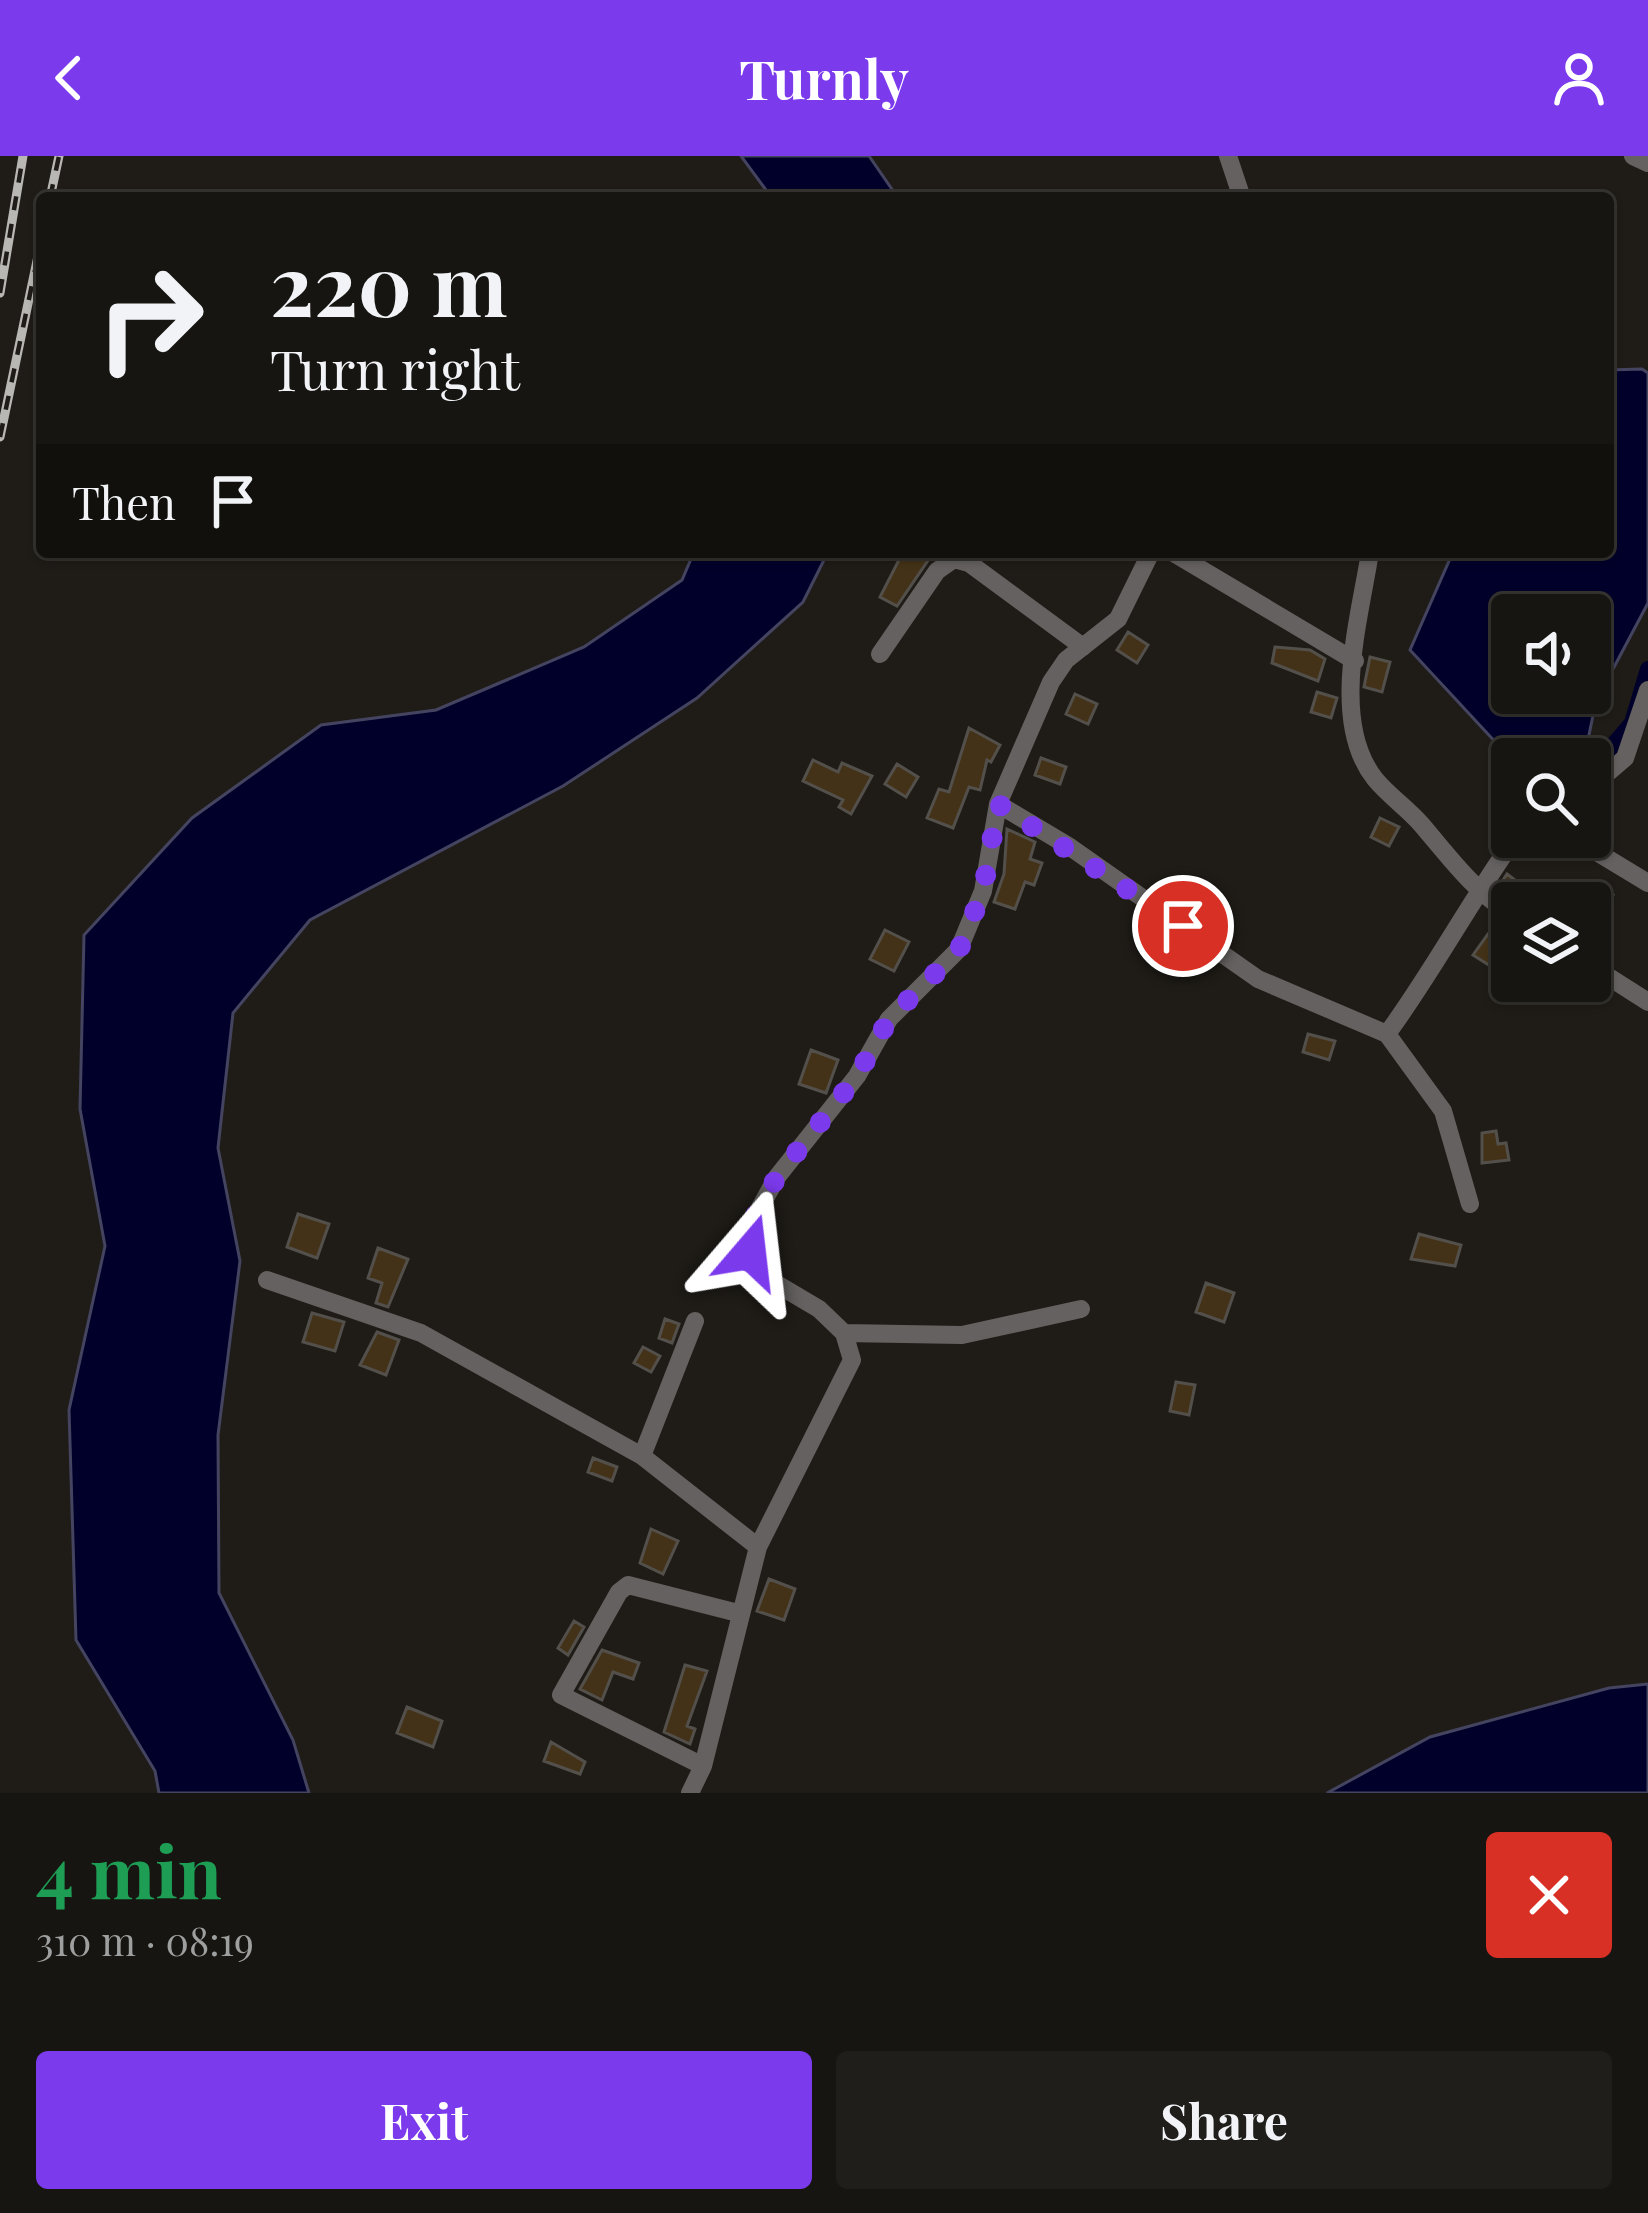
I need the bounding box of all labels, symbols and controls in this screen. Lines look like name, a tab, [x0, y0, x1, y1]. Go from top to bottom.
text: Turnly	[739, 42, 909, 114]
icon: back	[36, 45, 102, 111]
icon: person	[1546, 45, 1612, 111]
text: 220 m	[270, 226, 508, 338]
icon: right	[72, 240, 228, 396]
text: Turn right	[270, 333, 520, 405]
icon: arrive	[200, 468, 266, 534]
text: Then	[72, 471, 176, 531]
map controls	[1491, 594, 1611, 1002]
button: sound	[1491, 594, 1611, 714]
button: search	[1491, 738, 1611, 858]
pin	[1132, 875, 1234, 977]
button: layers	[1491, 882, 1611, 1002]
icon: arrive	[1150, 893, 1216, 959]
position arrow	[687, 1189, 813, 1315]
text: 4 min	[36, 1821, 222, 1917]
button: close	[1486, 1832, 1612, 1958]
text: 310 m · 08:19	[36, 1914, 254, 1966]
button: Exit	[36, 2051, 812, 2189]
button: Share	[836, 2051, 1612, 2189]

